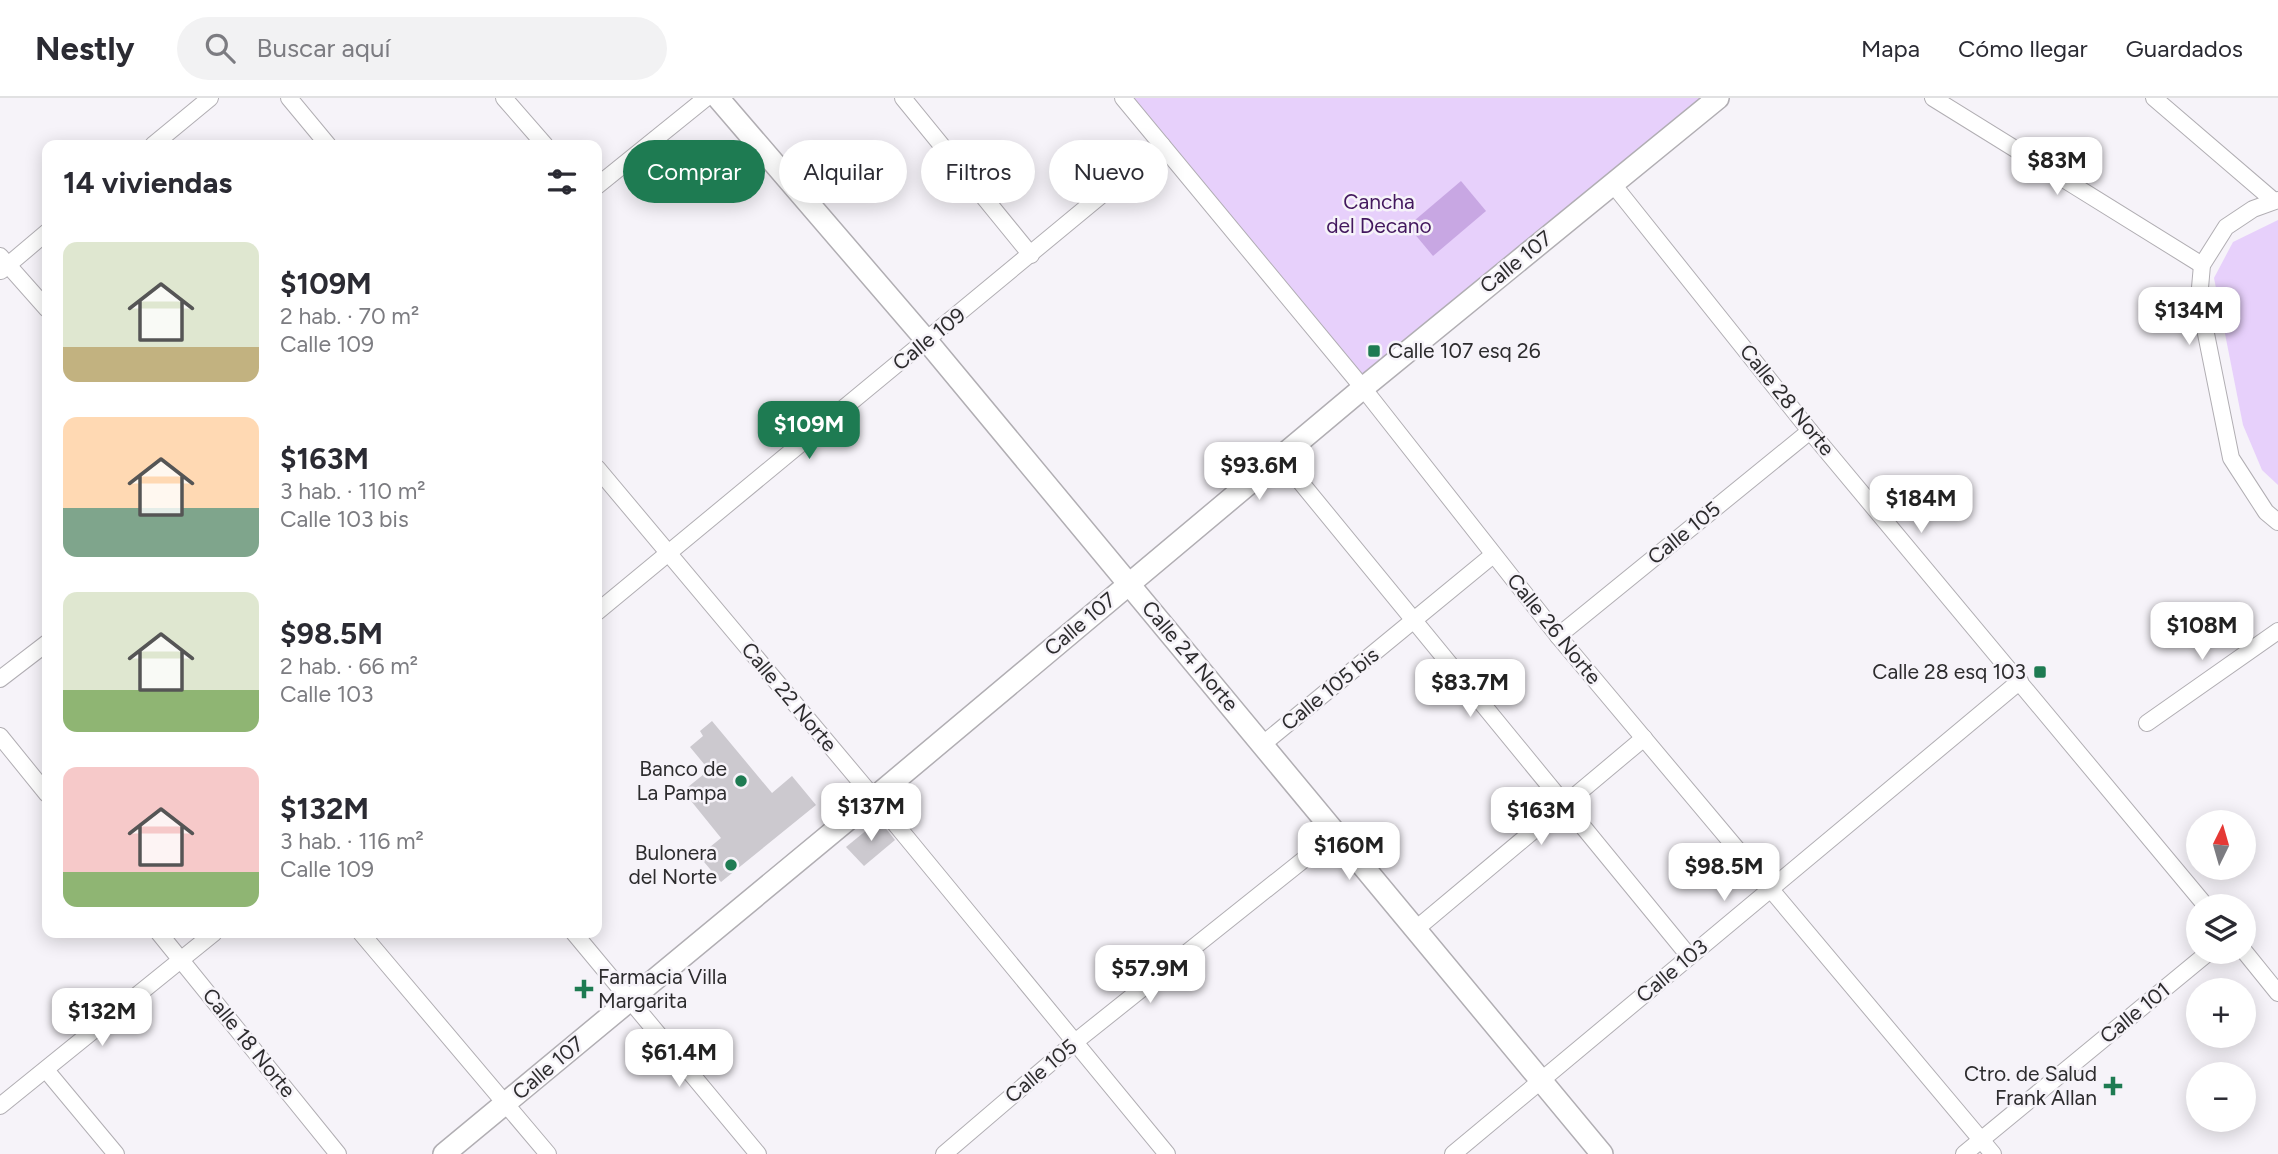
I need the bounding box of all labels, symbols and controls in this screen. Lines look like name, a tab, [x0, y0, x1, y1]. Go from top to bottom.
search box	[177, 17, 667, 80]
text: Nestly	[35, 29, 135, 68]
icon: search	[201, 29, 239, 67]
text: Buscar aquí	[257, 32, 390, 64]
text: Mapa	[1861, 34, 1920, 63]
text: Cómo llegar	[1958, 34, 2088, 63]
text: Guardados	[2126, 34, 2243, 63]
pin: $83M	[2016, 138, 2098, 197]
chip: Comprar	[623, 140, 765, 203]
chip: Alquilar	[779, 140, 907, 203]
chip: Filtros	[921, 140, 1035, 203]
chip: Nuevo	[1049, 140, 1168, 203]
text: $83M	[2027, 146, 2087, 174]
icon: filters	[543, 163, 581, 201]
text: 14 viviendas	[63, 164, 232, 201]
park label: Cancha del Decano	[1326, 189, 1432, 238]
street label: Calle 107	[1475, 225, 1557, 298]
text: $109M	[280, 265, 372, 302]
icon: home	[119, 270, 203, 354]
pin: $134M	[2140, 288, 2238, 347]
text: $134M	[2154, 296, 2224, 324]
text: 2 hab. · 70 m²	[280, 302, 419, 330]
street label: Calle 109	[887, 302, 970, 375]
text: Calle 109	[280, 330, 374, 358]
place label: Calle 107 esq 26	[1388, 338, 1541, 363]
street label: Calle 28 Norte	[1735, 339, 1840, 461]
marker: Calle 107 esq 26	[1366, 343, 1382, 359]
pin: $109M	[760, 402, 858, 461]
text: $109M	[774, 410, 844, 438]
text: $163M	[280, 440, 369, 477]
pin: $93.6M	[1202, 442, 1316, 502]
icon: home	[119, 445, 203, 529]
text: $93.6M	[1220, 451, 1298, 479]
pin: $184M	[1872, 476, 1970, 535]
text: 3 hab. · 110 m²	[280, 477, 426, 505]
text: $184M	[1886, 484, 1956, 512]
street label: Calle 105	[1642, 496, 1725, 569]
text: Calle 103 bis	[280, 505, 409, 533]
street label: Calle 26 Norte	[1502, 568, 1607, 689]
street label: Calle 107	[1039, 587, 1120, 661]
street label: Calle 24 Norte	[1137, 595, 1244, 716]
pin: $108M	[2153, 602, 2251, 662]
text: $108M	[2166, 611, 2238, 639]
text: $98.5M	[280, 615, 383, 652]
icon: home	[119, 620, 203, 704]
street label: Calle 22 Norte	[736, 637, 842, 757]
street label: Calle 105 bis	[1276, 642, 1383, 735]
text: 2 hab. · 66 m²	[280, 652, 418, 680]
place label: Calle 28 esq 103	[1872, 659, 2026, 684]
pin: $83.7M	[1413, 660, 1527, 719]
marker: Calle 28 esq 103	[2032, 664, 2048, 680]
text: $83.7M	[1431, 668, 1509, 696]
text: Calle 103	[280, 680, 373, 708]
place label: Banco de La Pampa	[637, 756, 727, 805]
marker: Banco de La Pampa	[733, 773, 749, 789]
pin: $137M	[822, 784, 920, 843]
pin: $163M	[1492, 788, 1590, 847]
text: $132M	[280, 790, 369, 827]
text: $137M	[837, 792, 905, 820]
icon: home	[119, 795, 203, 879]
text: $163M	[1507, 796, 1575, 824]
north arrow	[2186, 810, 2256, 880]
map controls	[2186, 810, 2256, 1132]
pin: $160M	[1300, 822, 1398, 882]
text: 3 hab. · 116 m²	[280, 827, 424, 855]
text: $160M	[1314, 831, 1384, 859]
place label: Bulonera del Norte	[629, 840, 717, 889]
pin: $98.5M	[1667, 844, 1781, 903]
text: $98.5M	[1685, 852, 1763, 880]
text: Calle 109	[280, 855, 374, 883]
marker: Bulonera del Norte	[723, 857, 739, 873]
button: layers	[2186, 894, 2256, 964]
street label: Calle 103	[1631, 934, 1712, 1008]
pin: $57.9M	[1093, 946, 1207, 1005]
text: $57.9M	[1111, 954, 1189, 982]
place label: Farmacia Villa Margarita	[598, 964, 727, 1013]
street label: Calle 101	[2095, 977, 2175, 1048]
button: +	[2186, 978, 2256, 1048]
marker: Farmacia Villa Margarita	[576, 981, 592, 997]
street label: Calle 18 Norte	[198, 983, 301, 1102]
pin: $132M	[53, 988, 151, 1048]
text: $132M	[68, 997, 136, 1025]
pin: $61.4M	[622, 1030, 736, 1089]
street label: Calle 107	[507, 1031, 588, 1105]
street label: Calle 105	[1000, 1033, 1082, 1108]
text: $61.4M	[641, 1038, 717, 1066]
place label: Ctro. de Salud Frank Allan	[1964, 1061, 2097, 1110]
button: −	[2186, 1062, 2256, 1132]
marker: Ctro. de Salud Frank Allan	[2103, 1076, 2123, 1096]

